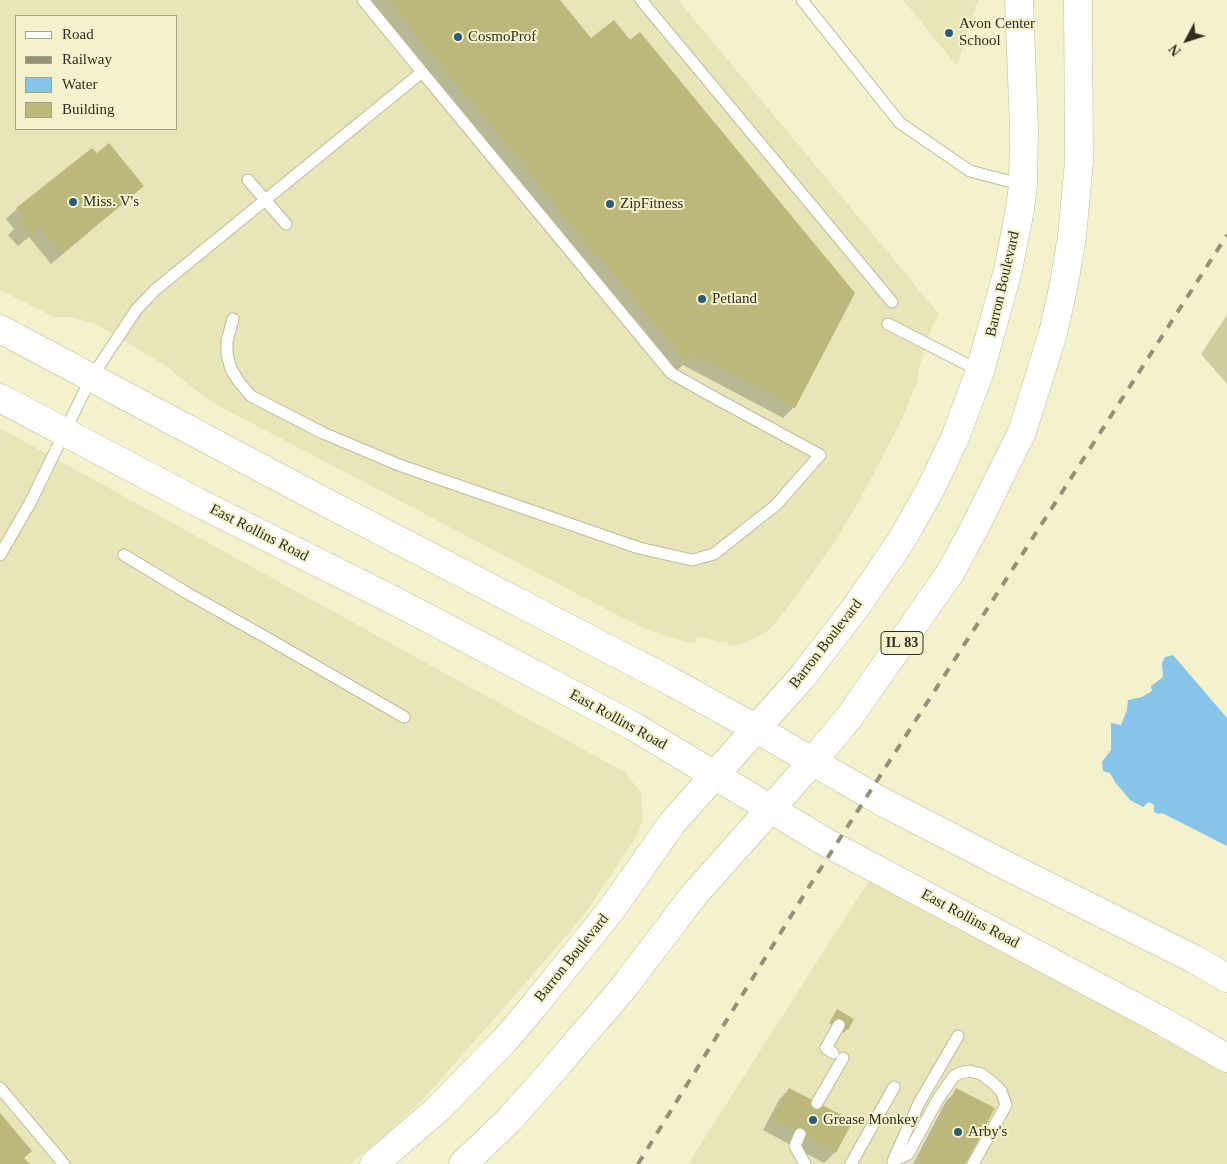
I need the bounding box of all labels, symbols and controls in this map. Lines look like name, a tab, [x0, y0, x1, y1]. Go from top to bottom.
legend	[15, 15, 178, 130]
place label: Avon Center School	[959, 15, 1035, 50]
north arrow	[1162, 15, 1212, 65]
text: Road	[62, 26, 94, 42]
marker: Avon Center School	[943, 27, 955, 39]
place label: CosmoProf	[468, 28, 536, 46]
marker: CosmoProf	[452, 31, 464, 43]
text: N	[1166, 41, 1184, 59]
text: Railway	[62, 51, 112, 67]
text: Water	[62, 76, 97, 92]
text: Building	[62, 101, 115, 117]
place label: Miss. V's	[83, 193, 139, 211]
place label: ZipFitness	[620, 195, 683, 213]
marker: Miss. V's	[67, 196, 79, 208]
marker: ZipFitness	[604, 198, 616, 210]
street label: Barron Boulevard	[982, 229, 1024, 339]
place label: Petland	[712, 290, 757, 308]
marker: Petland	[696, 293, 708, 305]
street label: East Rollins Road	[207, 500, 311, 566]
street label: Barron Boulevard	[786, 596, 866, 692]
road number: IL 83	[881, 632, 923, 654]
street label: East Rollins Road	[566, 686, 670, 754]
street label: East Rollins Road	[918, 886, 1022, 952]
street label: Barron Boulevard	[531, 910, 613, 1006]
place label: Grease Monkey	[823, 1111, 918, 1129]
marker: Grease Monkey	[807, 1114, 819, 1126]
place label: Arby's	[968, 1123, 1007, 1141]
marker: Arby's	[952, 1126, 964, 1138]

